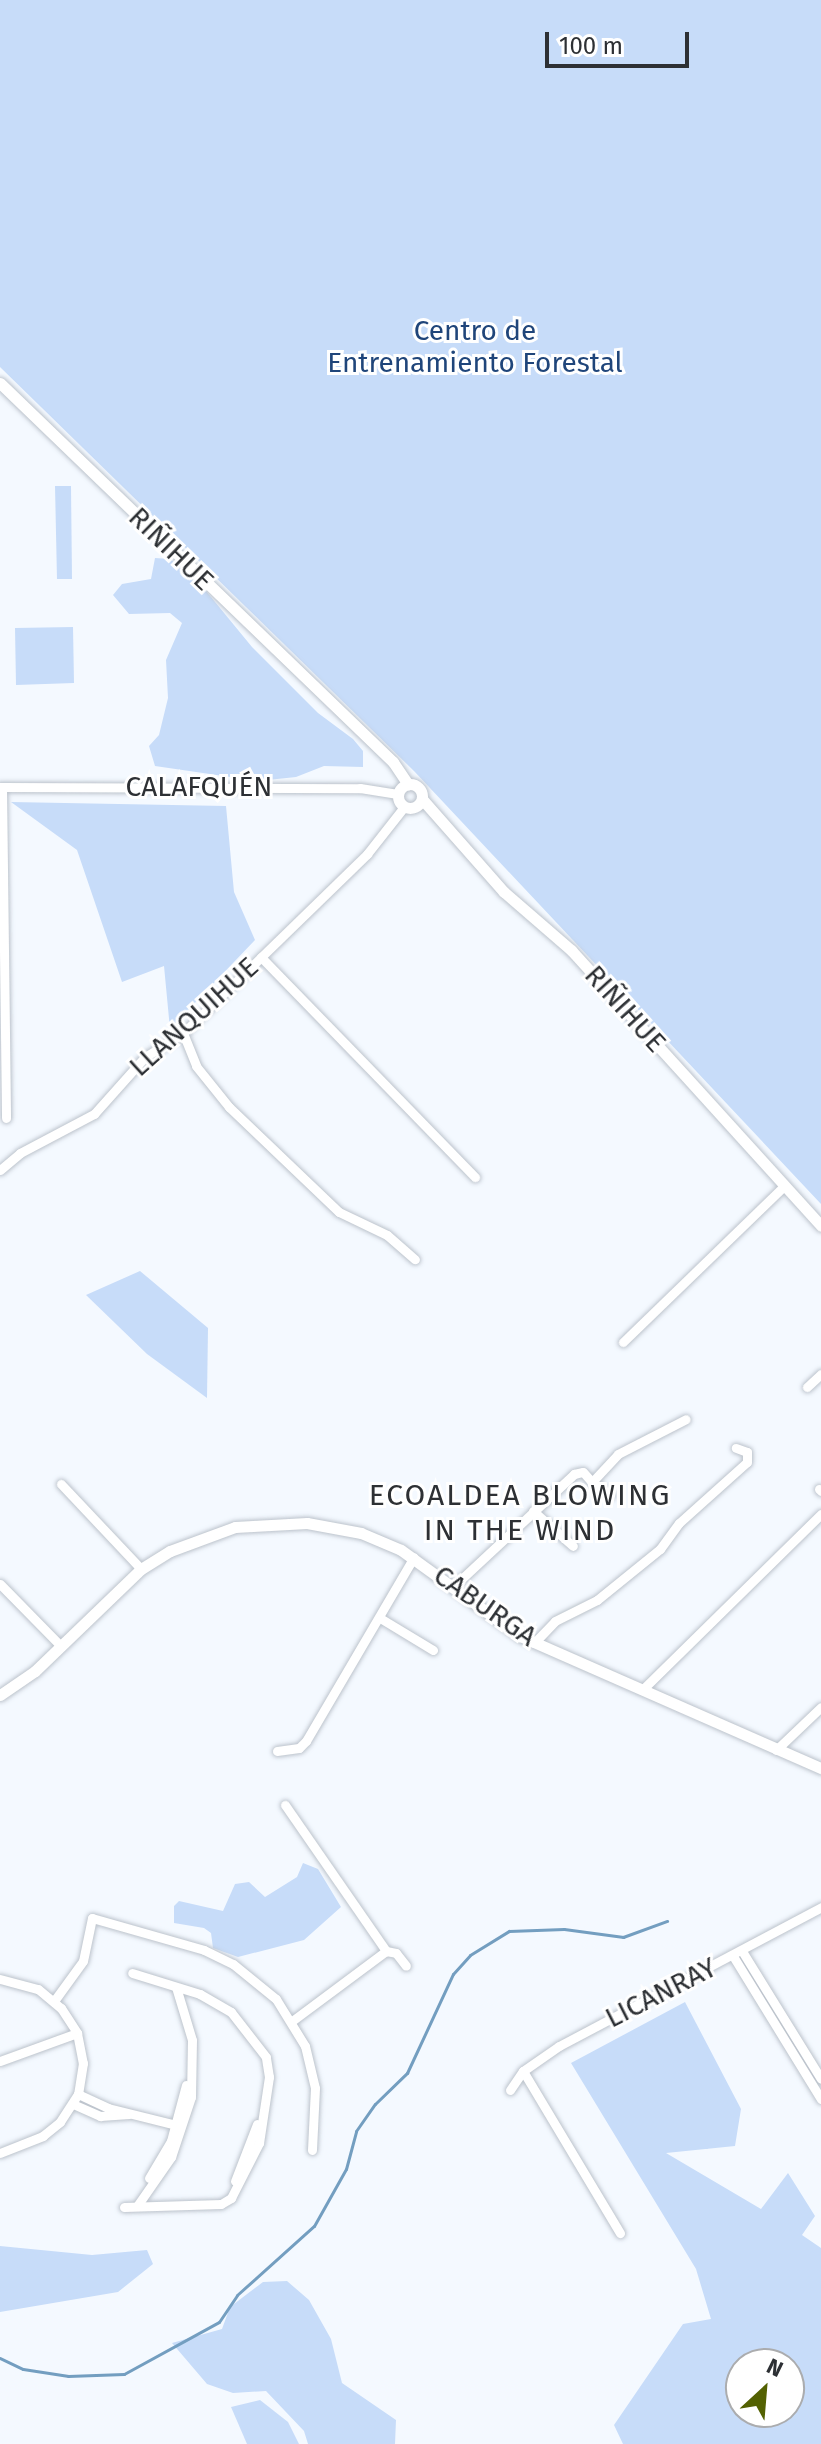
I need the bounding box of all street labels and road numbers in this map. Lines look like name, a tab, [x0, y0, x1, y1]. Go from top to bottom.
street label: RIÑIHUE	[122, 500, 220, 598]
street label: CALAFQUÉN	[126, 770, 272, 804]
street label: LLANQUIHUE	[123, 950, 265, 1084]
street label: RIÑIHUE	[577, 959, 673, 1059]
street label: CABURGA	[427, 1558, 543, 1654]
street label: LICANRAY	[600, 1951, 722, 2035]

